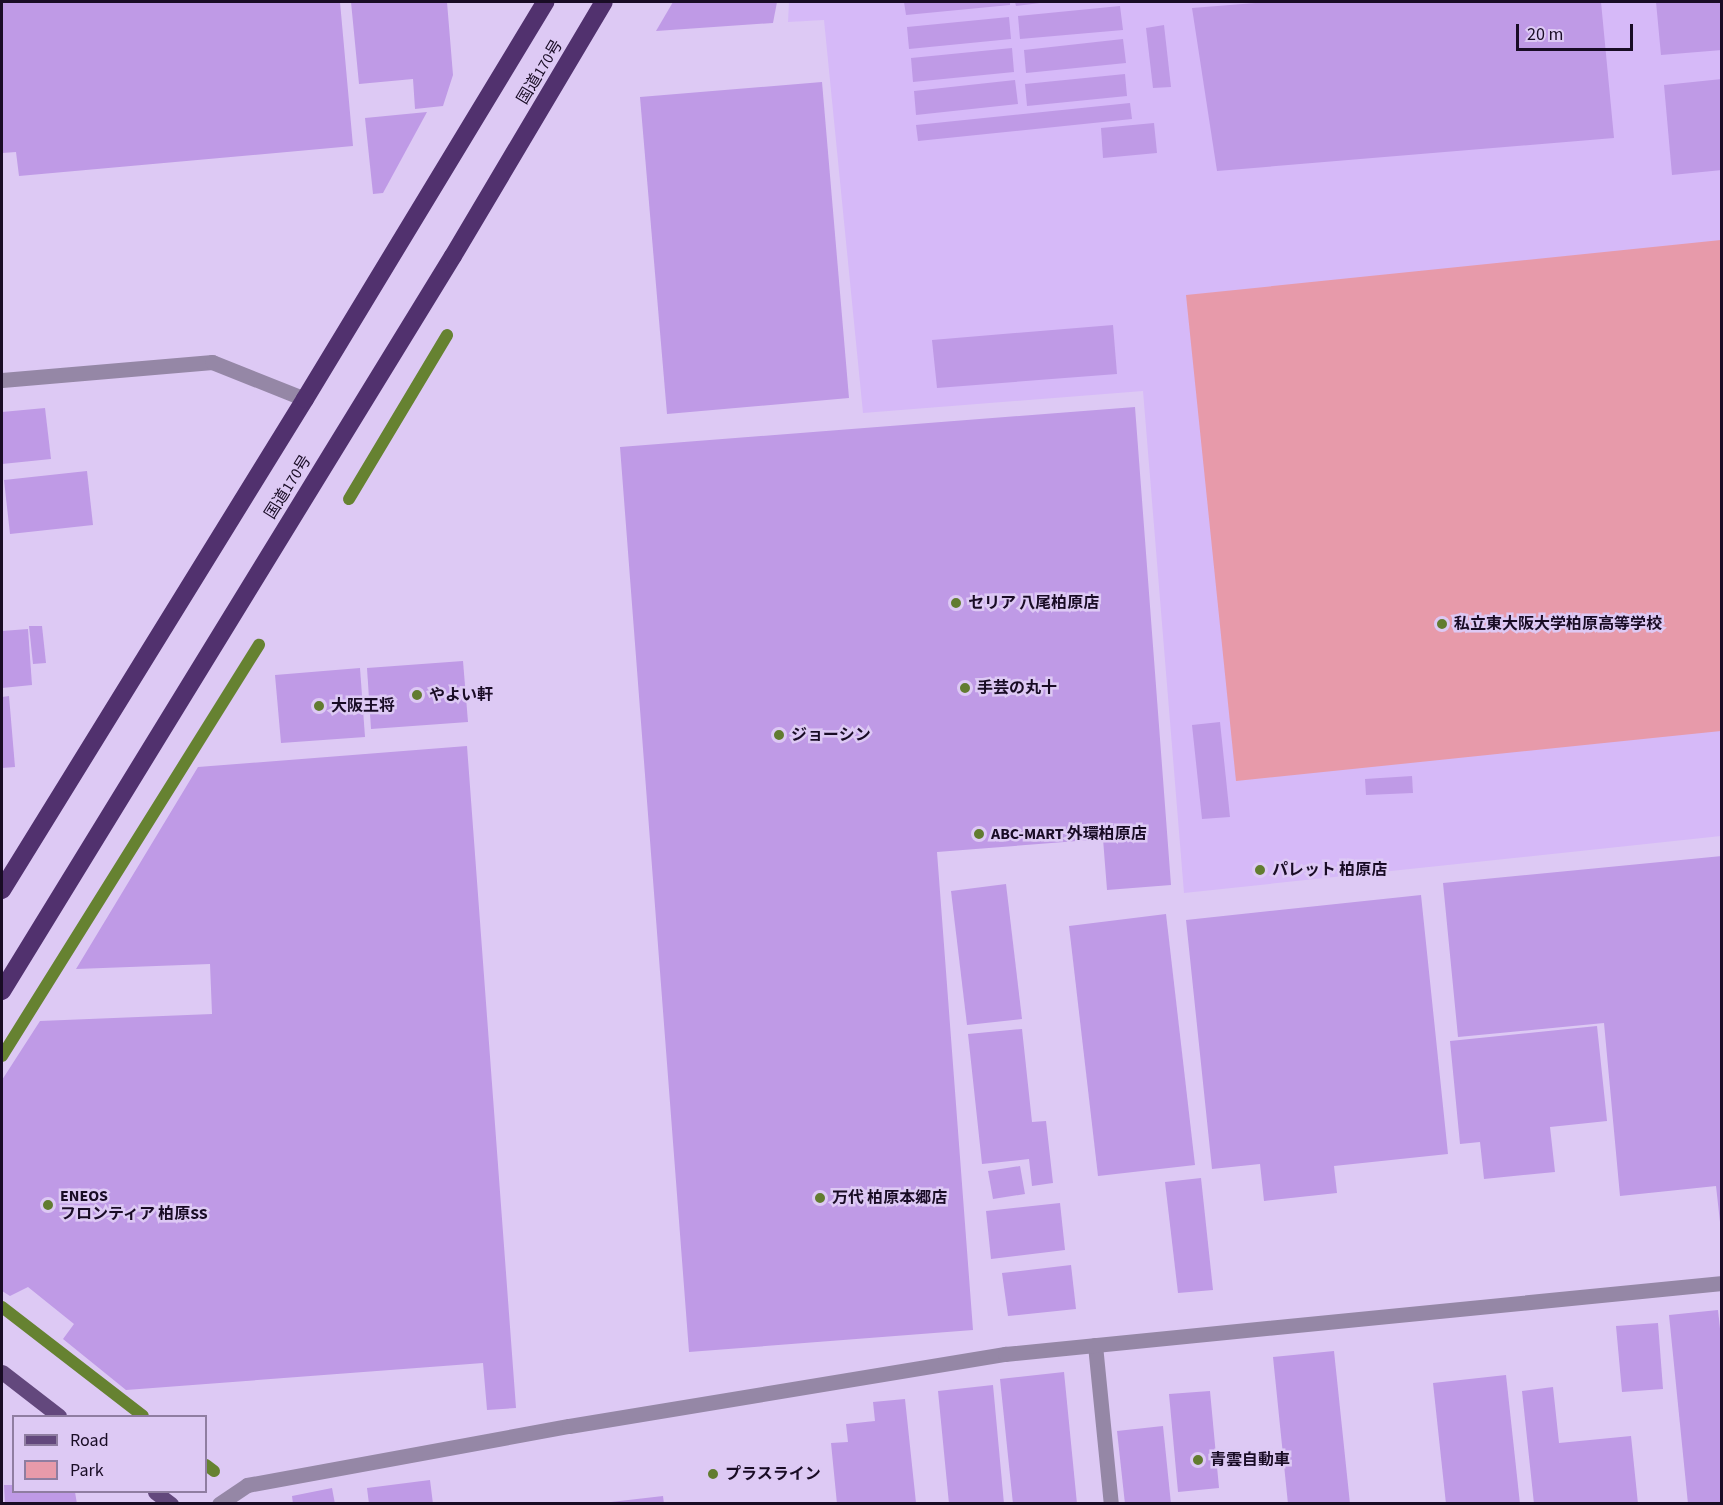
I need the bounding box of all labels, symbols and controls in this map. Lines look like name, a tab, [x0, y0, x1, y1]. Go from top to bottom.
scale bar	[1519, 12, 1636, 50]
text: 20 m	[1527, 22, 1563, 47]
street label: 国道170号	[513, 36, 567, 108]
street label: 国道170号	[261, 451, 315, 523]
place label: セリア 八尾柏原店	[968, 593, 1099, 613]
marker: セリア 八尾柏原店	[949, 596, 963, 610]
place label: 私立東大阪大学柏原高等学校	[1454, 614, 1662, 634]
marker: 私立東大阪大学柏原高等学校	[1435, 617, 1449, 631]
place label: 手芸の丸十	[977, 678, 1057, 698]
marker: 手芸の丸十	[958, 681, 972, 695]
place label: やよい軒	[429, 685, 493, 705]
marker: やよい軒	[410, 688, 424, 702]
place label: 大阪王将	[331, 696, 395, 716]
marker: 大阪王将	[312, 699, 326, 713]
place label: ジョーシン	[791, 725, 871, 745]
marker: ジョーシン	[772, 728, 786, 742]
place label: ABC-MART 外環柏原店	[991, 824, 1147, 844]
marker: ABC-MART 外環柏原店	[972, 827, 986, 841]
place label: パレット 柏原店	[1272, 860, 1387, 880]
marker: パレット 柏原店	[1253, 863, 1267, 877]
place label: ENEOS フロンティア 柏原SS	[60, 1186, 209, 1224]
place label: 万代 柏原本郷店	[832, 1188, 947, 1208]
marker: 万代 柏原本郷店	[813, 1191, 827, 1205]
marker: ENEOS フロンティア 柏原SS	[41, 1198, 55, 1212]
legend	[12, 1415, 207, 1493]
text: Road	[70, 1428, 109, 1453]
place label: 青雲自動車	[1210, 1450, 1290, 1470]
marker: 青雲自動車	[1191, 1453, 1205, 1467]
text: Park	[70, 1458, 104, 1483]
place label: プラスライン	[725, 1464, 821, 1484]
marker: プラスライン	[706, 1467, 720, 1481]

